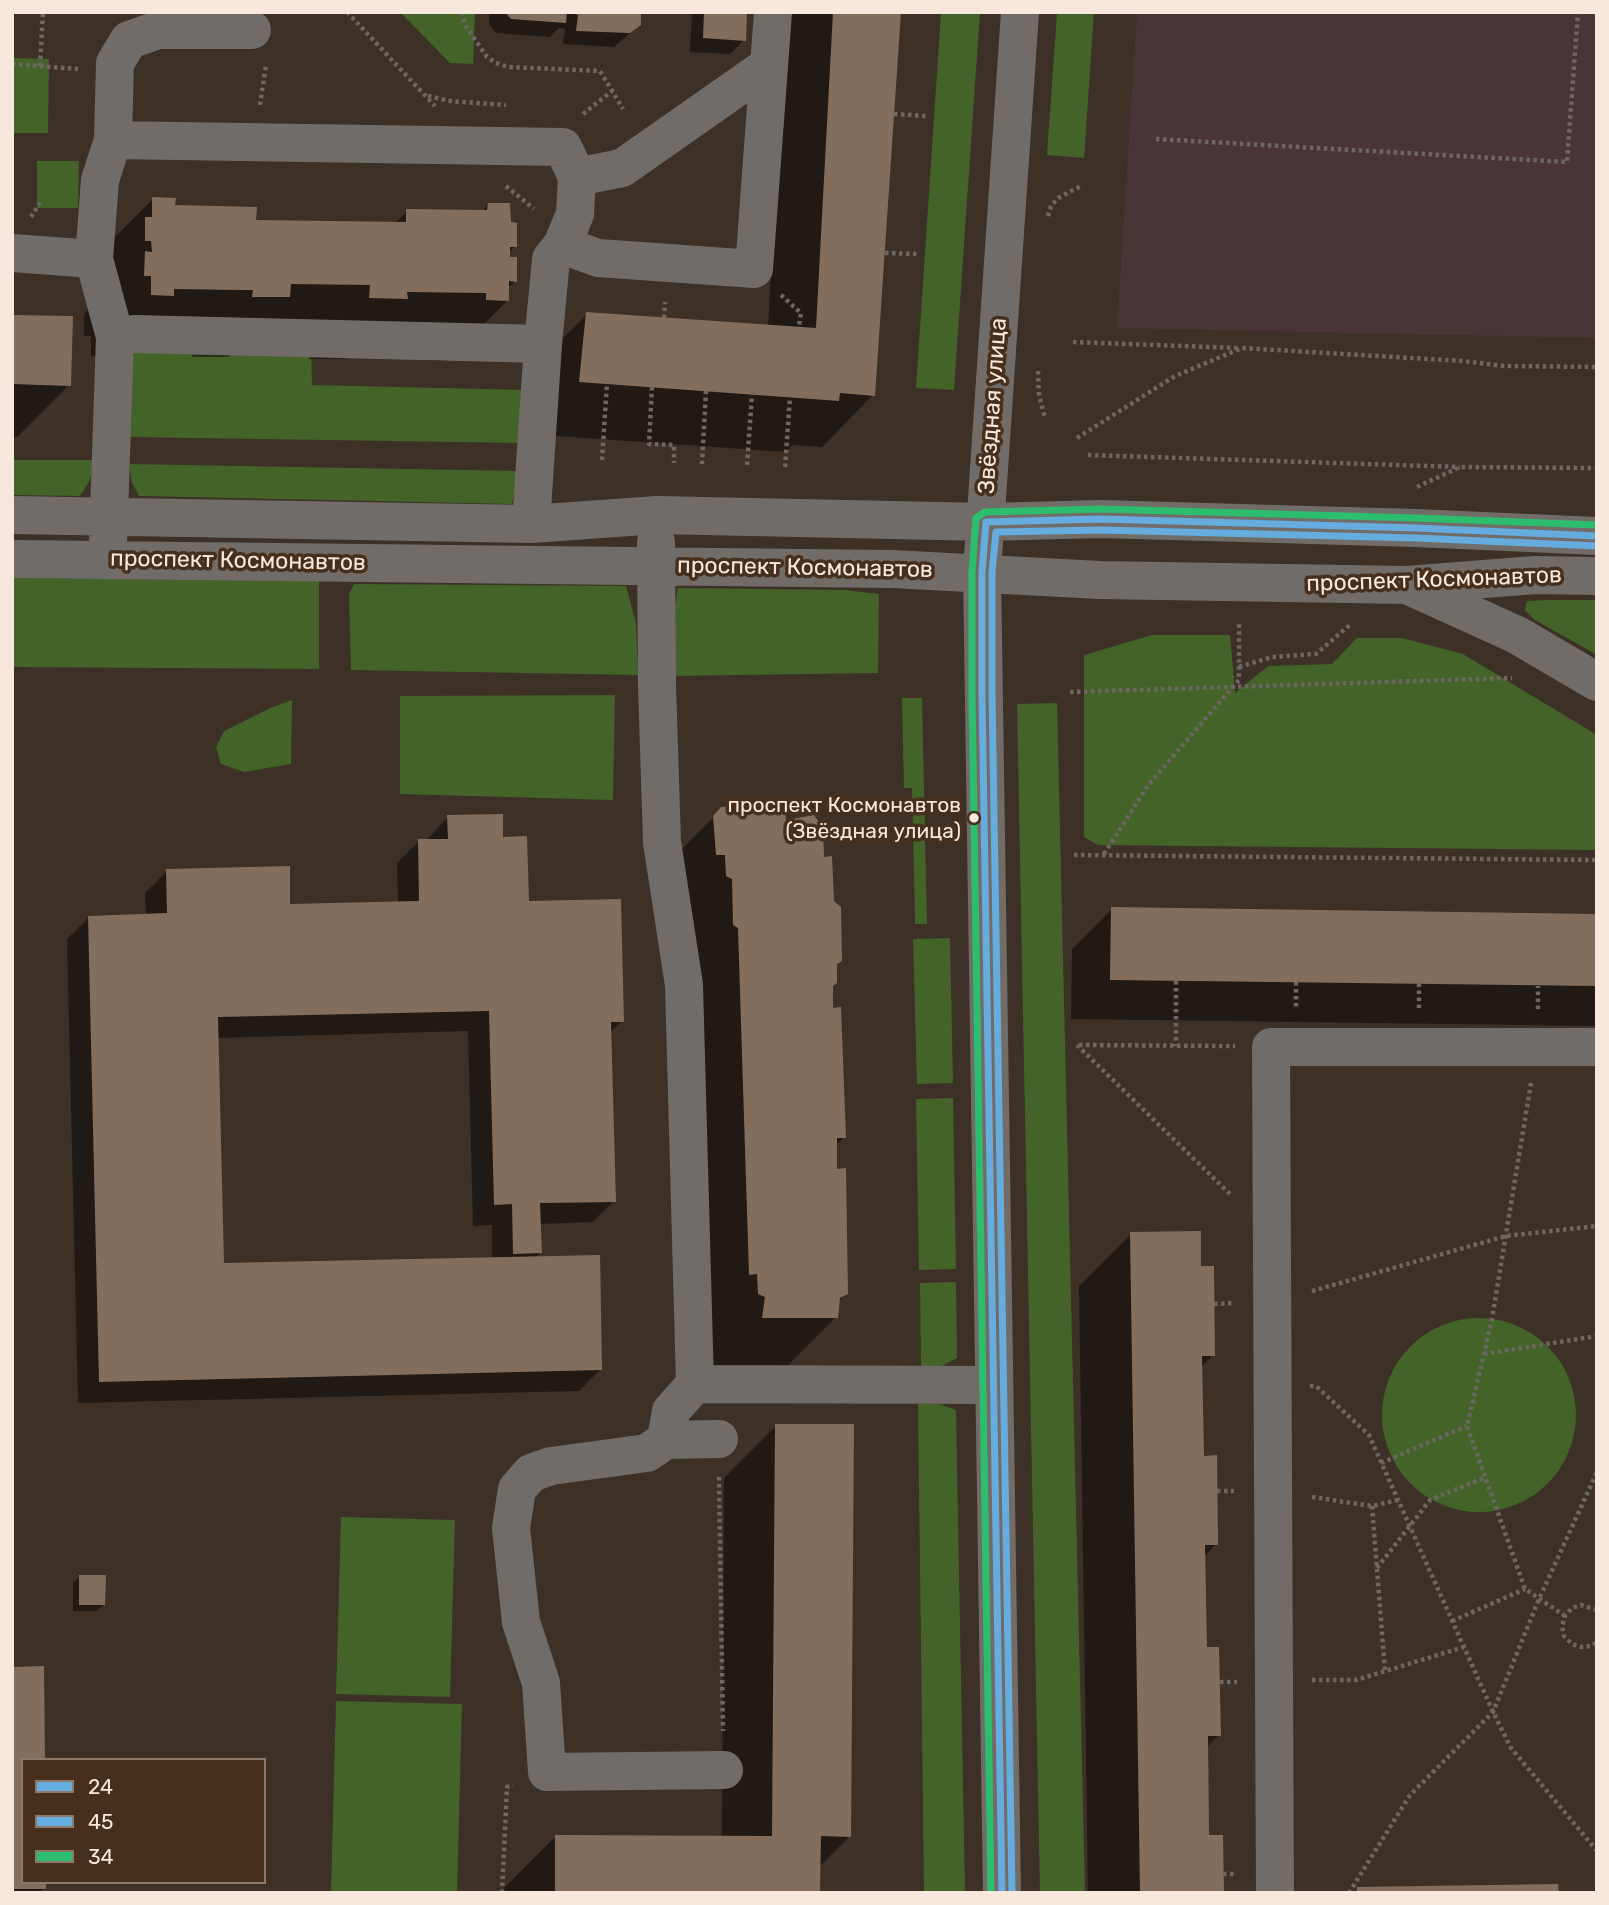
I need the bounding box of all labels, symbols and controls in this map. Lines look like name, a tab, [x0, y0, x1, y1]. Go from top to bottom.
street label: Звёздная улица	[973, 317, 1013, 495]
street label: проспект Космонавтов	[110, 545, 366, 577]
street label: проспект Космонавтов	[677, 552, 933, 584]
street label: проспект Космонавтов	[1306, 562, 1562, 598]
place label: проспект Космонавтов (Звёздная улица)	[727, 793, 961, 843]
marker: проспект Космонавтов (Звёздная улица)	[967, 811, 981, 825]
legend	[21, 1758, 266, 1884]
text: 24	[88, 1774, 113, 1799]
text: 45	[88, 1809, 114, 1834]
text: 34	[88, 1844, 114, 1869]

